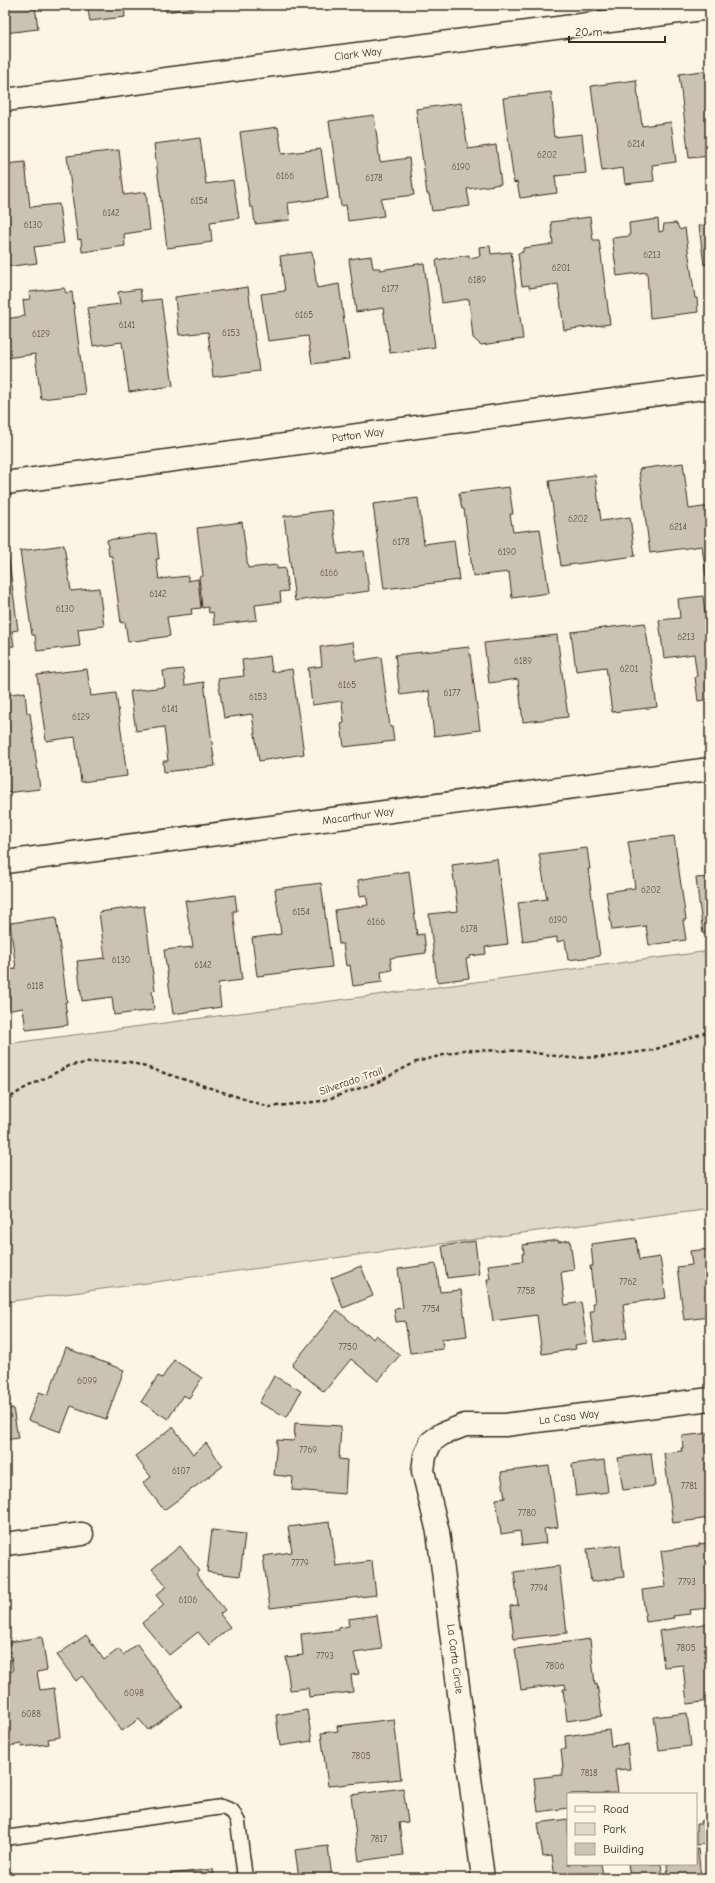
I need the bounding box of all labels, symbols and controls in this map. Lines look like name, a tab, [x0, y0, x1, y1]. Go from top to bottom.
scale bar	[569, 18, 665, 44]
text: 20 m	[575, 25, 603, 39]
street label: Clark Way	[334, 45, 382, 63]
house number: 6214	[627, 139, 645, 149]
house number: 6202	[537, 150, 557, 160]
house number: 6190	[452, 162, 470, 172]
house number: 6166	[276, 171, 294, 181]
house number: 6178	[365, 173, 383, 183]
house number: 6154	[190, 196, 208, 206]
house number: 6142	[102, 208, 120, 218]
house number: 6130	[24, 220, 42, 230]
house number: 6213	[643, 250, 661, 260]
house number: 6201	[552, 263, 571, 273]
house number: 6189	[468, 275, 486, 285]
house number: 6177	[382, 284, 399, 294]
house number: 6165	[295, 310, 313, 320]
house number: 6141	[119, 320, 136, 330]
house number: 6153	[222, 328, 240, 338]
house number: 6129	[32, 329, 50, 339]
street label: Patton Way	[331, 425, 385, 445]
house number: 6202	[568, 514, 588, 524]
house number: 6214	[669, 522, 687, 532]
house number: 6178	[392, 537, 410, 547]
house number: 6190	[498, 547, 516, 557]
house number: 6166	[320, 568, 338, 578]
house number: 6142	[149, 589, 167, 599]
house number: 6130	[56, 604, 74, 614]
house number: 6213	[677, 632, 695, 642]
house number: 6189	[514, 656, 532, 666]
house number: 6201	[620, 664, 639, 674]
house number: 6165	[338, 680, 356, 690]
house number: 6177	[444, 688, 461, 698]
house number: 6153	[249, 692, 267, 702]
house number: 6141	[162, 704, 179, 714]
house number: 6129	[72, 712, 90, 722]
street label: Macarthur Way	[321, 805, 395, 827]
house number: 6202	[641, 885, 661, 895]
house number: 6154	[292, 907, 310, 917]
house number: 6190	[549, 915, 567, 925]
house number: 6166	[367, 917, 385, 927]
house number: 6178	[460, 924, 478, 934]
house number: 6130	[112, 955, 130, 965]
house number: 6142	[194, 960, 212, 970]
house number: 6118	[27, 981, 44, 991]
street label: Silverado Trail	[317, 1064, 385, 1098]
house number: 7762	[619, 1277, 637, 1287]
house number: 7758	[517, 1286, 535, 1296]
house number: 7754	[422, 1304, 440, 1314]
house number: 7750	[339, 1342, 357, 1352]
house number: 6099	[77, 1376, 97, 1386]
street label: La Casa Way	[538, 1407, 600, 1427]
house number: 7769	[299, 1445, 317, 1455]
house number: 6107	[172, 1466, 191, 1476]
house number: 7781	[681, 1481, 698, 1491]
house number: 7780	[518, 1508, 536, 1518]
house number: 7779	[291, 1558, 309, 1568]
house number: 7793	[678, 1577, 696, 1587]
house number: 7794	[530, 1583, 548, 1593]
house number: 6106	[179, 1595, 198, 1605]
street label: La Carta Circle	[444, 1623, 466, 1695]
house number: 7805	[676, 1643, 696, 1653]
house number: 7793	[316, 1651, 334, 1661]
house number: 7806	[545, 1661, 565, 1671]
house number: 6098	[124, 1688, 144, 1698]
house number: 6088	[21, 1709, 41, 1719]
house number: 7805	[351, 1751, 371, 1761]
house number: 7818	[580, 1768, 598, 1778]
legend	[567, 1793, 697, 1865]
text: Road	[603, 1802, 629, 1816]
text: Park	[603, 1822, 626, 1836]
house number: 7817	[371, 1834, 388, 1844]
text: Building	[603, 1842, 644, 1856]

